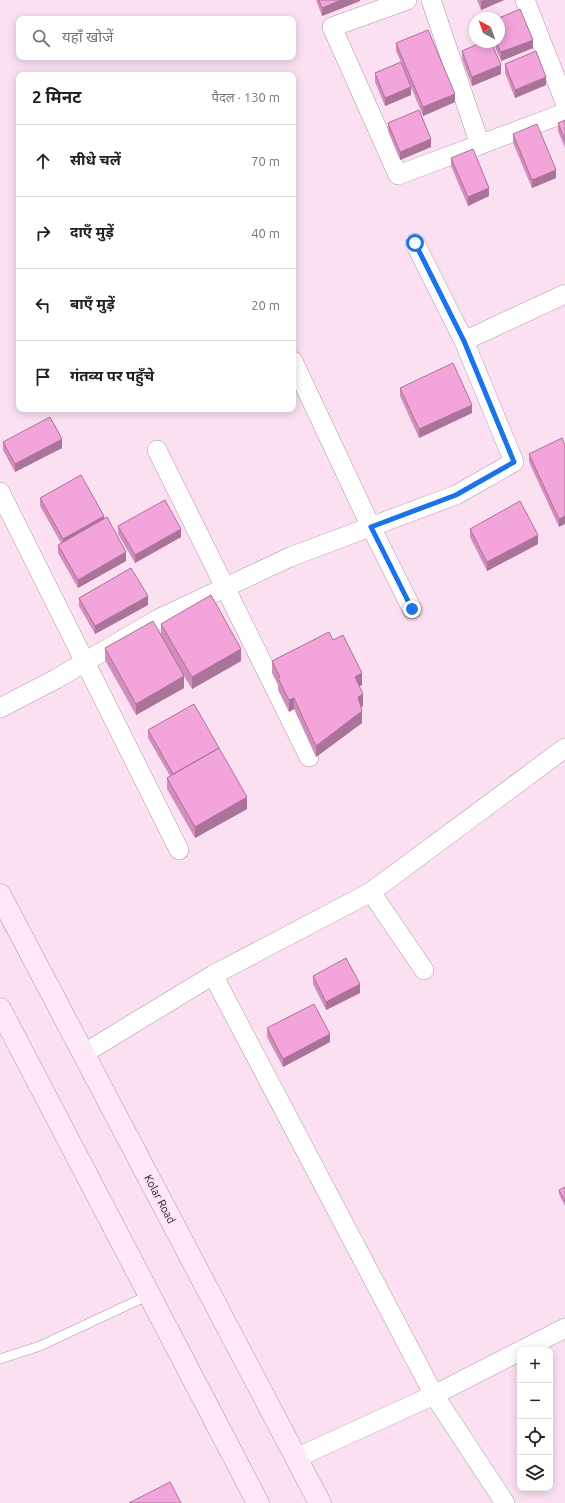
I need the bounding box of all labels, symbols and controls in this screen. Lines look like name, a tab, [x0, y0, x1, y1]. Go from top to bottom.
north arrow	[469, 12, 505, 48]
search box	[16, 16, 296, 60]
icon: search	[30, 27, 52, 49]
text: यहाँ खोजें	[62, 28, 113, 45]
text: 2 मिनट	[32, 87, 81, 106]
text: पैदल · 130 m	[212, 90, 280, 104]
icon: ahead	[32, 150, 54, 172]
text: सीधे चलें	[70, 151, 121, 168]
text: 70 m	[251, 154, 280, 168]
icon: right	[32, 222, 54, 244]
text: दाएँ मुड़ें	[70, 223, 114, 240]
text: 40 m	[251, 226, 280, 240]
route start	[406, 234, 424, 252]
icon: left	[32, 294, 54, 316]
text: बाएँ मुड़ें	[70, 295, 115, 312]
text: 20 m	[251, 298, 280, 312]
icon: arrive	[32, 366, 54, 388]
text: गंतव्य पर पहुँचे	[70, 367, 154, 384]
route end	[403, 600, 421, 618]
street label: Kolar Road	[142, 1173, 178, 1225]
map controls	[517, 1347, 553, 1491]
button: +	[517, 1347, 553, 1383]
button: −	[517, 1383, 553, 1419]
button: locate	[517, 1419, 553, 1455]
button: layers	[517, 1455, 553, 1491]

